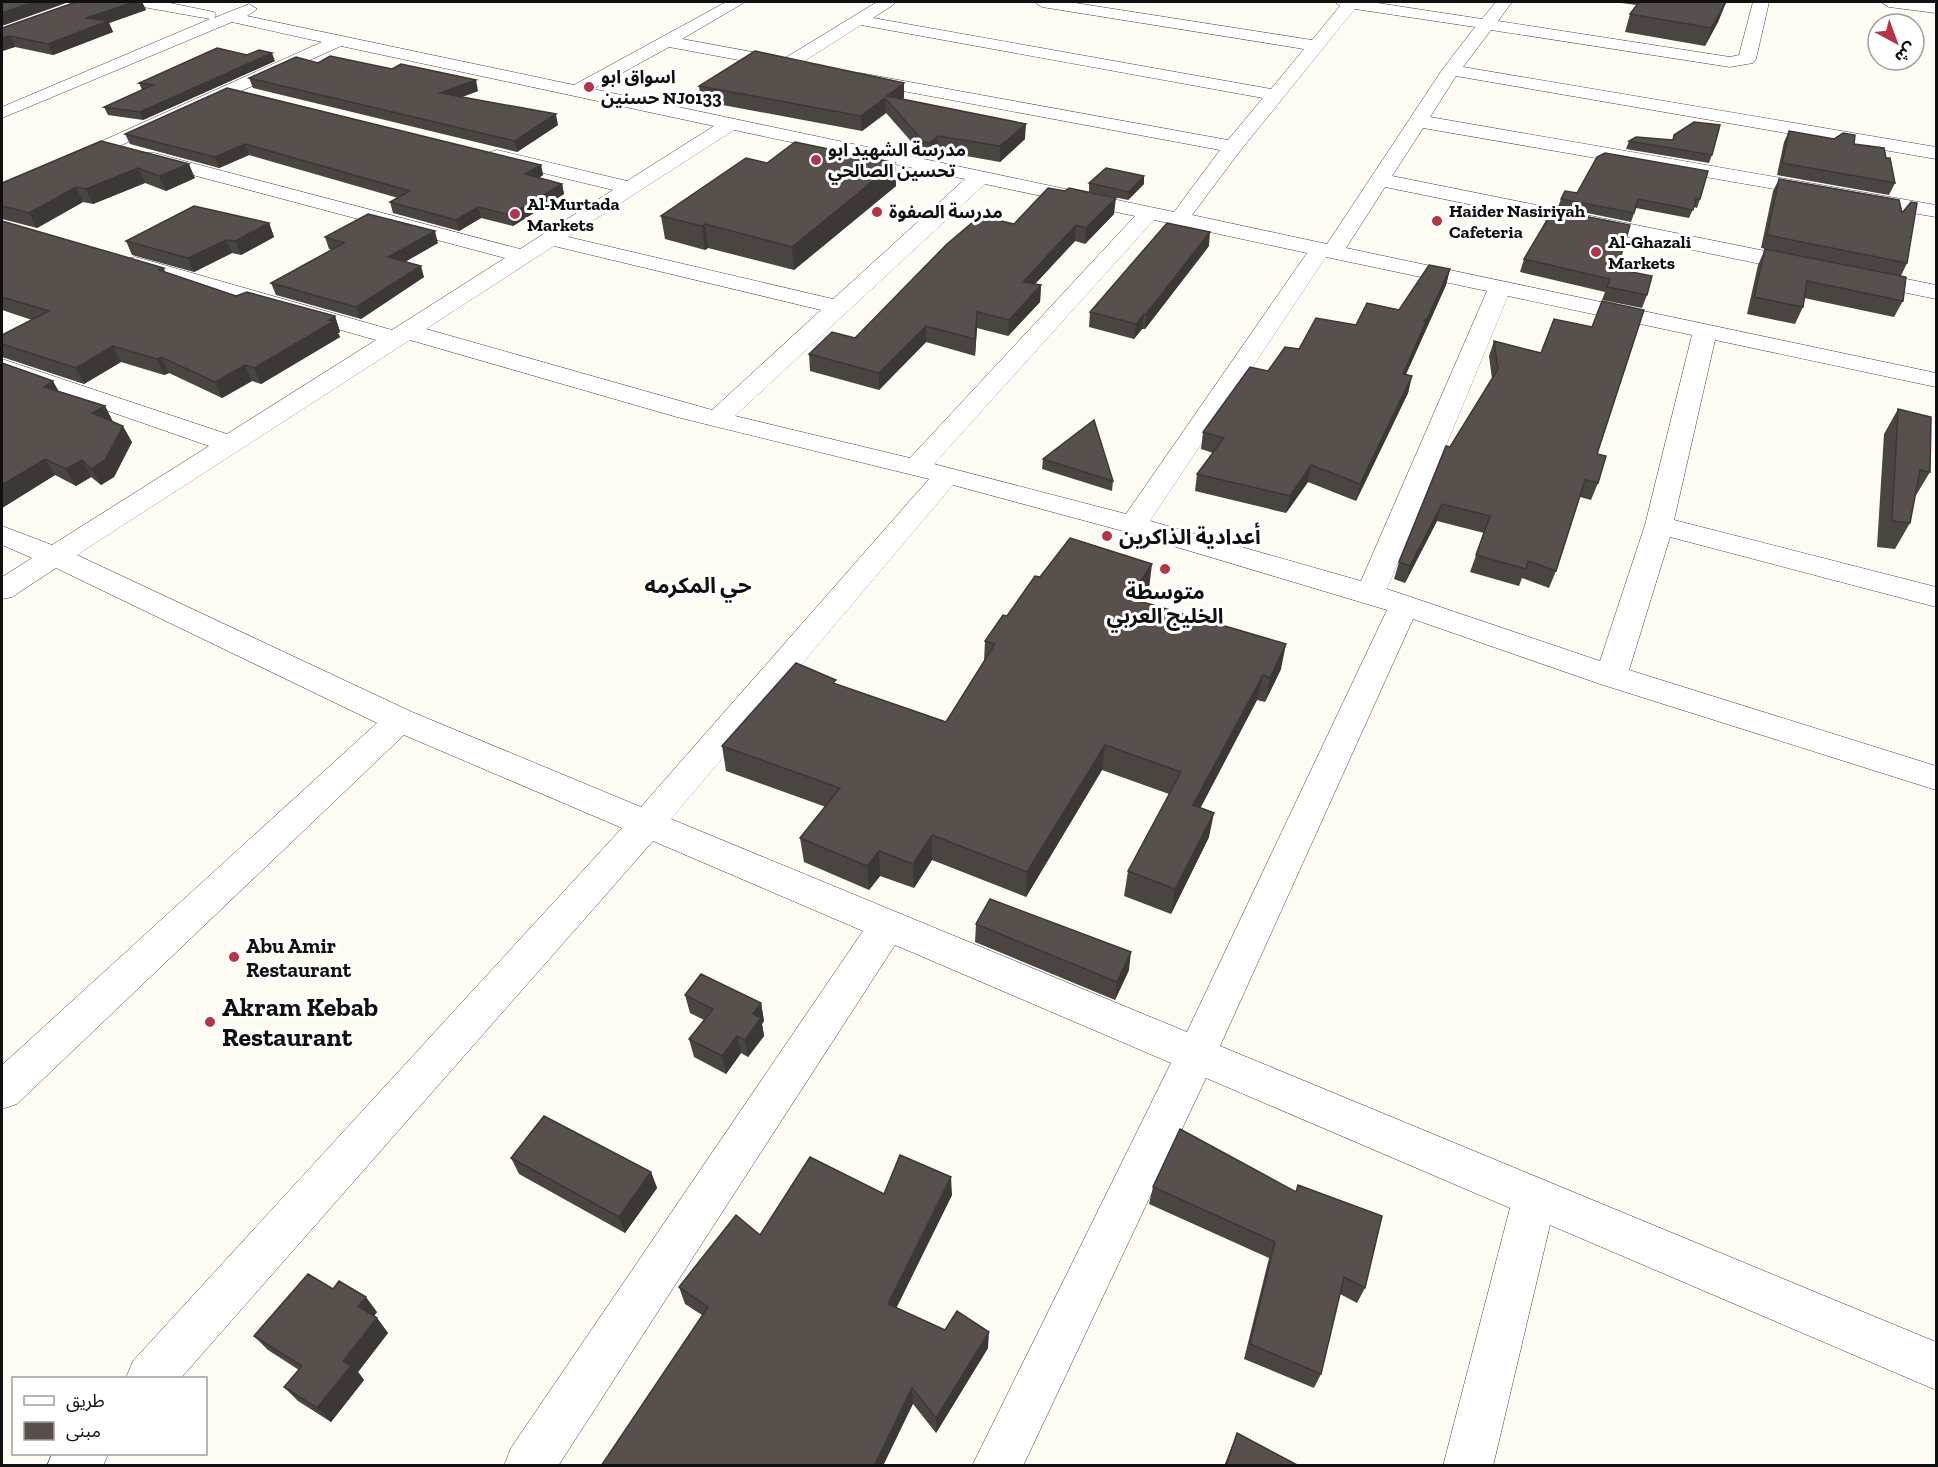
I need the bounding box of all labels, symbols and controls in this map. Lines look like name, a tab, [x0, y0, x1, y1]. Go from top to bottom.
north arrow	[1866, 12, 1926, 72]
text: ش	[1891, 39, 1920, 67]
place label: اسواق ابو حسنين NJ0133	[601, 66, 722, 109]
marker: اسواق ابو حسنين NJ0133	[582, 80, 596, 94]
place label: مدرسة الشهيد ابو تحسين الصالحي	[828, 139, 966, 185]
marker: مدرسة الشهيد ابو تحسين الصالحي	[809, 153, 823, 167]
place label: Al-Murtada Markets	[527, 193, 620, 236]
place label: Haider Nasiriyah Cafeteria	[1449, 200, 1586, 243]
place label: مدرسة الصفوة	[889, 201, 1003, 223]
marker: مدرسة الصفوة	[870, 205, 884, 219]
marker: Al-Murtada Markets	[508, 207, 522, 221]
marker: Haider Nasiriyah Cafeteria	[1430, 214, 1444, 228]
place label: Al-Ghazali Markets	[1608, 231, 1692, 274]
marker: Al-Ghazali Markets	[1589, 245, 1603, 259]
place label: أعدادية الذاكرين	[1119, 522, 1261, 549]
marker: أعدادية الذاكرين	[1100, 529, 1114, 543]
marker: متوسطة الخليج العربي	[1158, 562, 1172, 576]
district label: حي المكرمه	[644, 572, 752, 603]
place label: متوسطة الخليج العربي	[1107, 579, 1223, 632]
place label: Abu Amir Restaurant	[246, 933, 352, 982]
marker: Abu Amir Restaurant	[227, 950, 241, 964]
place label: Akram Kebab Restaurant	[222, 991, 378, 1053]
marker: Akram Kebab Restaurant	[203, 1015, 217, 1029]
legend	[12, 1377, 207, 1455]
text: طريق	[66, 1390, 105, 1412]
text: مبنى	[66, 1420, 101, 1442]

